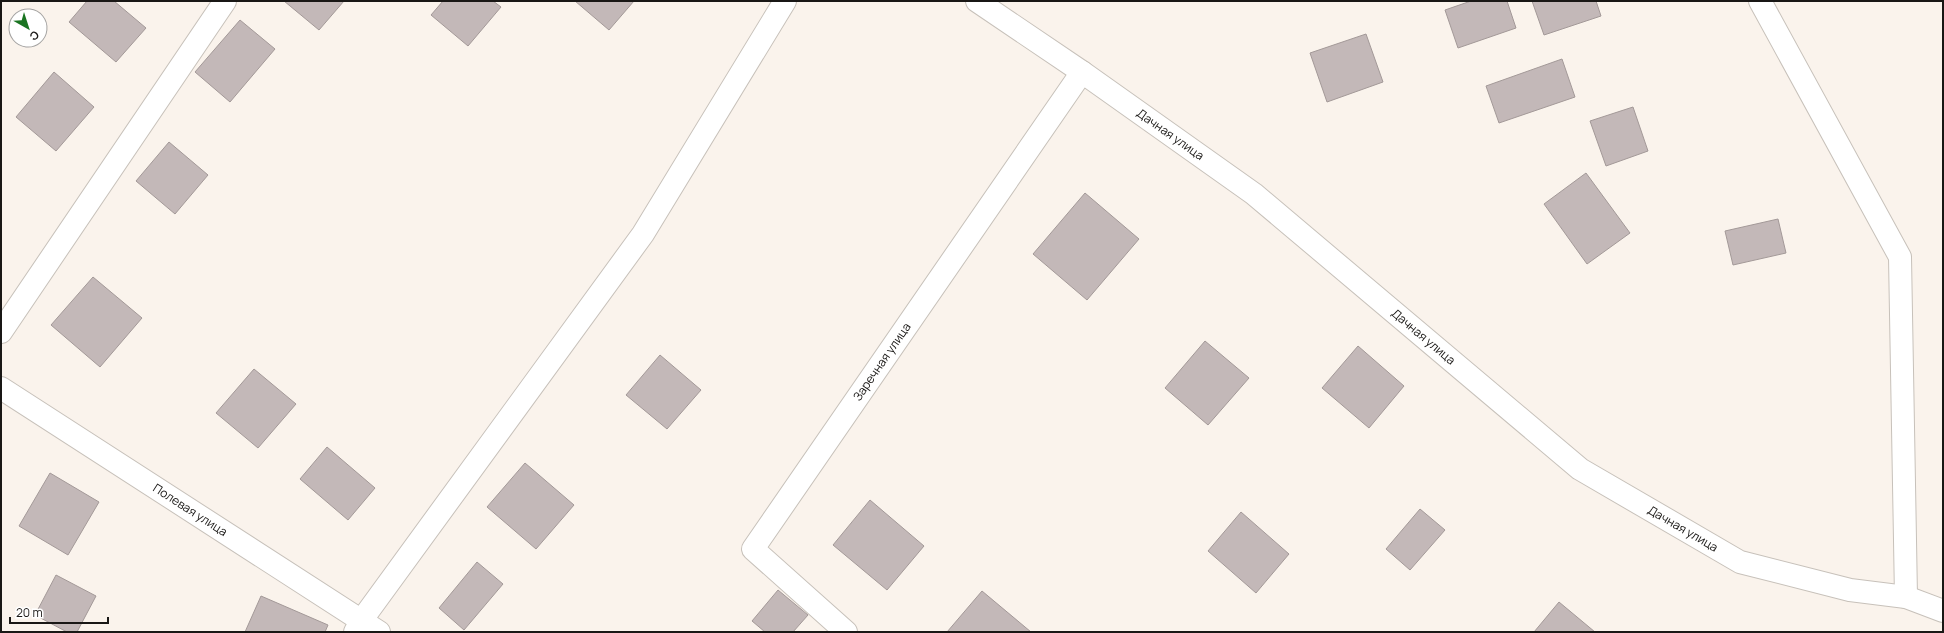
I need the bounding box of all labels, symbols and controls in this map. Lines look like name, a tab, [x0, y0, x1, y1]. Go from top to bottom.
north arrow	[8, 8, 48, 48]
text: С	[27, 28, 42, 45]
street label: Дачная улица	[1134, 104, 1208, 164]
street label: Дачная улица	[1388, 304, 1459, 368]
street label: Заречная улица	[849, 319, 915, 404]
street label: Полевая улица	[150, 479, 231, 540]
street label: Дачная улица	[1645, 501, 1721, 555]
scale bar	[10, 599, 108, 625]
text: 20 m	[16, 604, 43, 621]

